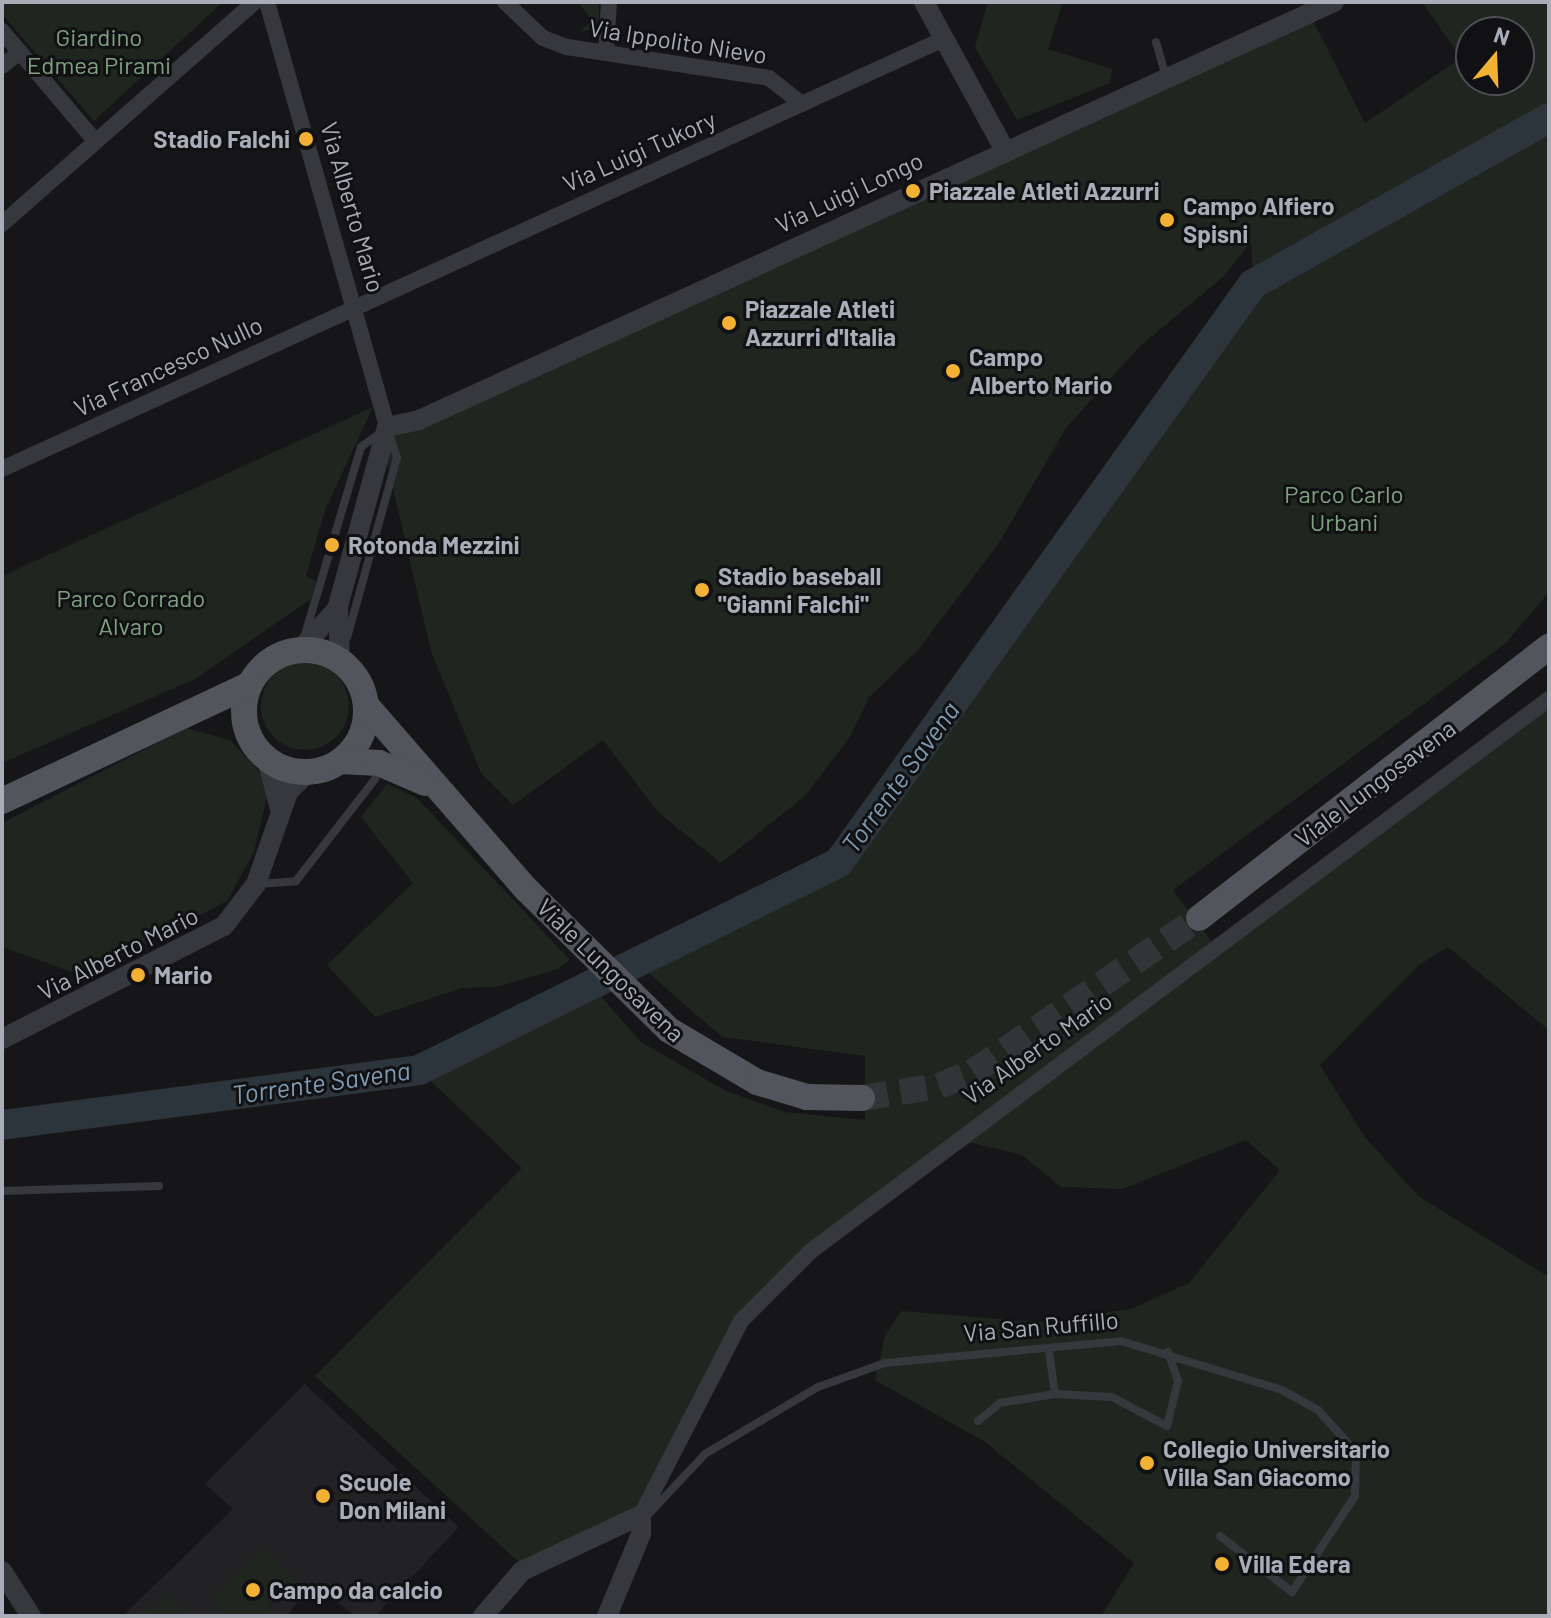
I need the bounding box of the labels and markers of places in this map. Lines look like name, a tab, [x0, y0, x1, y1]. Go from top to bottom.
place label: Stadio Falchi	[153, 125, 290, 153]
marker: Stadio Falchi	[297, 130, 315, 148]
place label: Piazzale Atleti Azzurri	[929, 177, 1160, 205]
marker: Piazzale Atleti Azzurri	[904, 182, 922, 200]
place label: Campo Alfiero Spisni	[1183, 192, 1335, 248]
marker: Campo Alfiero Spisni	[1158, 211, 1176, 229]
place label: Piazzale Atleti Azzurri d'Italia	[745, 295, 896, 351]
marker: Piazzale Atleti Azzurri d'Italia	[720, 314, 738, 332]
place label: Campo Alberto Mario	[969, 343, 1113, 399]
marker: Campo Alberto Mario	[944, 362, 962, 380]
place label: Rotonda Mezzini	[348, 531, 520, 559]
marker: Rotonda Mezzini	[323, 536, 341, 554]
place label: Stadio baseball "Gianni Falchi"	[718, 562, 881, 618]
marker: Stadio baseball "Gianni Falchi"	[693, 581, 711, 599]
place label: Mario	[154, 961, 213, 989]
marker: Mario	[129, 966, 147, 984]
place label: Collegio Universitario Villa San Giacomo	[1163, 1435, 1390, 1491]
marker: Collegio Universitario Villa San Giacomo	[1138, 1454, 1156, 1472]
place label: Scuole Don Milani	[339, 1468, 446, 1524]
marker: Scuole Don Milani	[314, 1487, 332, 1505]
place label: Villa Edera	[1238, 1550, 1351, 1578]
marker: Villa Edera	[1213, 1555, 1231, 1573]
place label: Campo da calcio	[269, 1576, 443, 1604]
marker: Campo da calcio	[244, 1581, 262, 1599]

